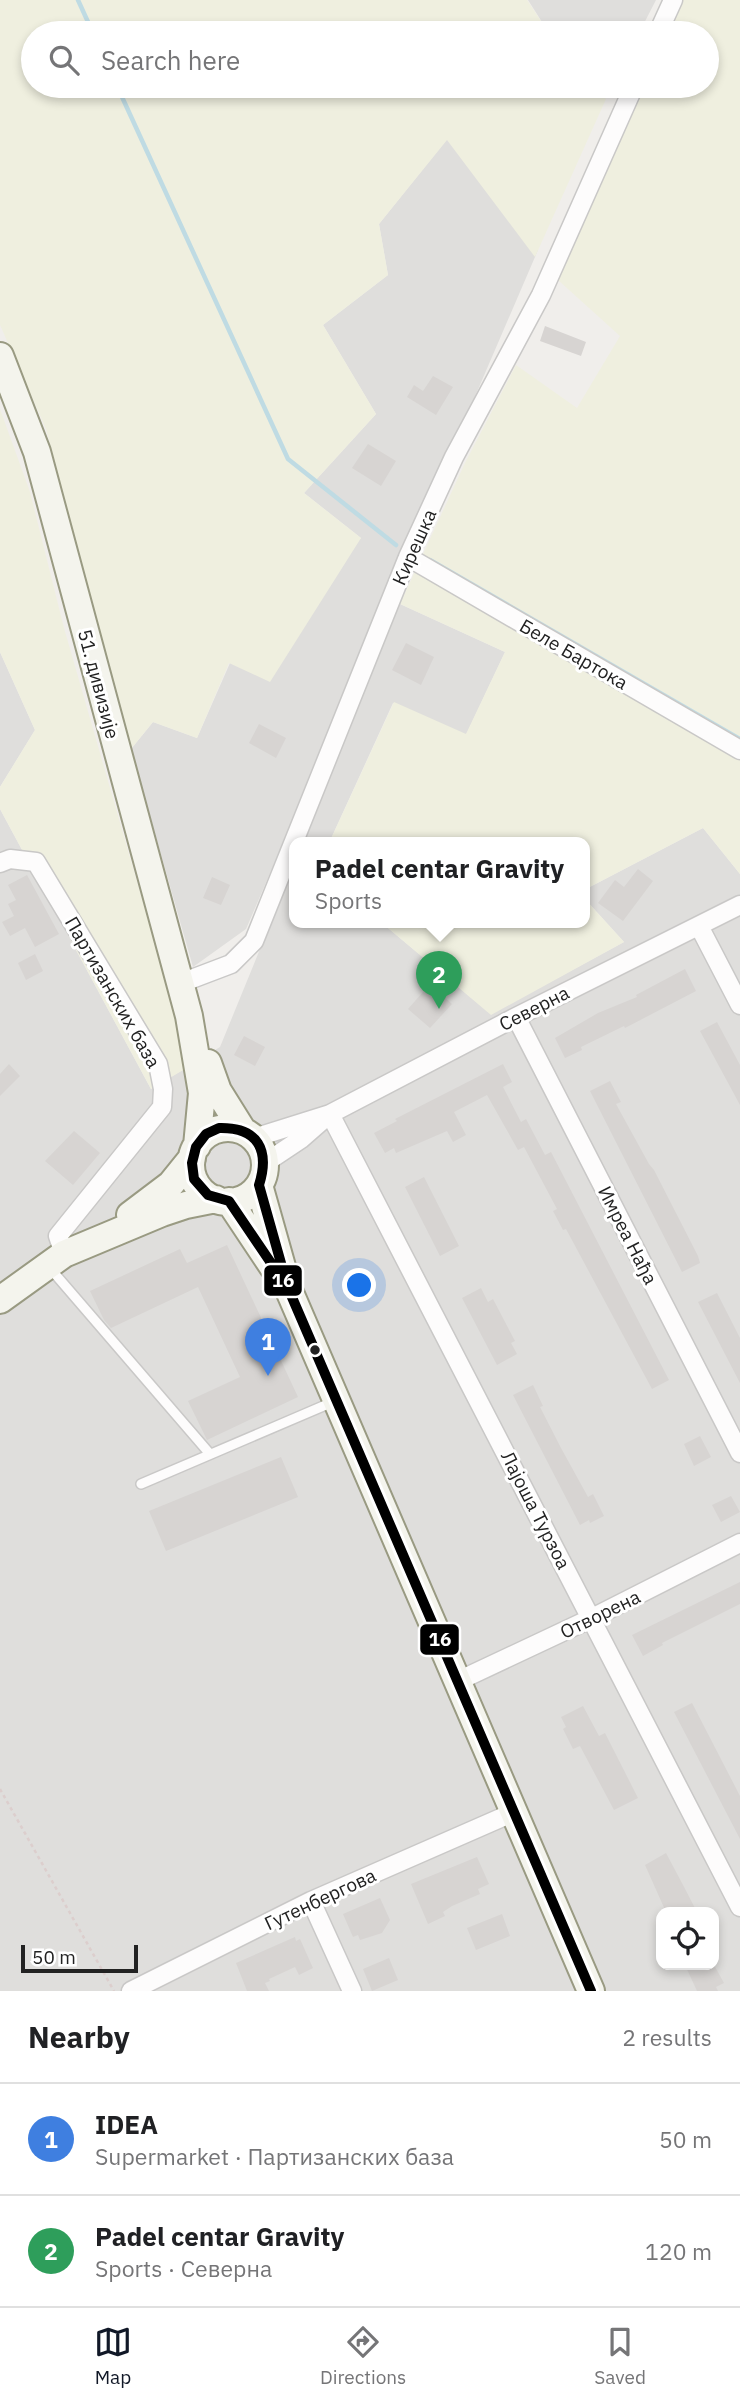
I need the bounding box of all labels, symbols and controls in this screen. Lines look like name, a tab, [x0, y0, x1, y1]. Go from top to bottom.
search box	[21, 21, 719, 98]
icon: search	[45, 41, 83, 79]
text: Search here	[101, 43, 240, 77]
street label: Кирешка	[387, 505, 441, 589]
street label: Беле Бартока	[516, 613, 632, 695]
street label: 51. дивизије	[73, 627, 125, 741]
popup	[289, 837, 590, 928]
text: Padel centar Gravity	[315, 851, 564, 885]
text: Sports	[315, 885, 382, 915]
street label: Партизанских база	[60, 912, 166, 1072]
pin: 2	[416, 951, 462, 1009]
street label: Северна	[495, 980, 573, 1036]
street label: Имреа Нађа	[593, 1182, 663, 1288]
line badge: 16	[263, 1264, 303, 1297]
text: 16	[272, 1268, 294, 1292]
your location	[342, 1268, 376, 1302]
pin: 1	[245, 1318, 291, 1376]
unlabelled marker	[308, 1343, 322, 1357]
street label: Лајоша Турзоа	[496, 1447, 576, 1573]
street label: Отворена	[556, 1584, 644, 1644]
line badge: 16	[419, 1623, 460, 1656]
text: 16	[429, 1627, 451, 1651]
street label: Гутенбергова	[261, 1863, 379, 1935]
map controls	[656, 1907, 719, 1970]
button: locate	[656, 1907, 719, 1970]
scale bar	[21, 1942, 138, 1974]
text: 50 m	[32, 1945, 76, 1969]
text: Nearby	[28, 2017, 130, 2056]
text: 2 results	[622, 2022, 712, 2052]
text: IDEA	[95, 2107, 158, 2141]
text: 1	[44, 2124, 58, 2154]
text: 50 m	[659, 2124, 712, 2154]
text: Supermarket · Партизанских база	[95, 2141, 454, 2171]
text: Padel centar Gravity	[95, 2219, 344, 2253]
text: 2	[44, 2236, 58, 2266]
text: 120 m	[645, 2236, 712, 2266]
text: Sports · Северна	[95, 2253, 272, 2283]
tab: Map	[94, 2323, 132, 2389]
tab: Directions	[320, 2323, 406, 2389]
tab: Saved	[594, 2323, 646, 2389]

